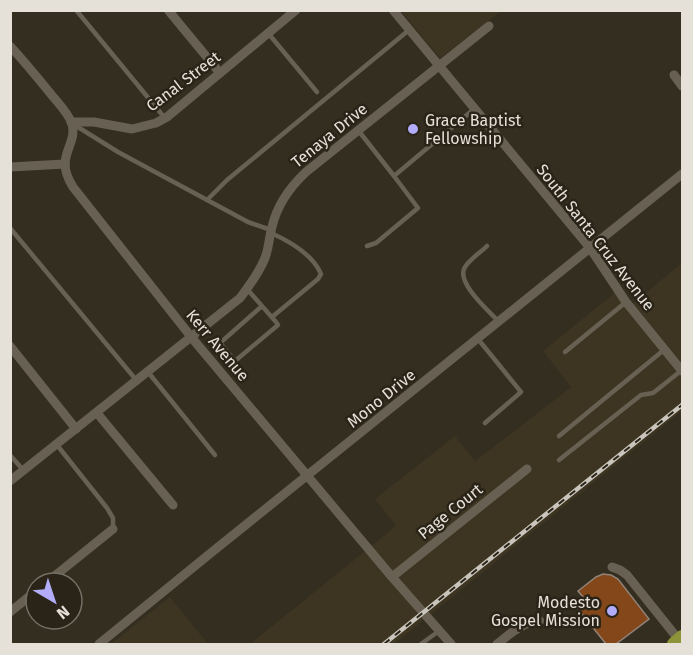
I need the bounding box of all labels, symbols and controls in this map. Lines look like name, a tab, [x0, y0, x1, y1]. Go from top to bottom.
street label: Canal Street	[143, 47, 224, 115]
street label: Tenaya Drive	[288, 99, 371, 172]
place label: Grace Baptist Fellowship	[425, 111, 521, 148]
marker: Grace Baptist Fellowship	[406, 122, 420, 136]
street label: South Santa Cruz Avenue	[532, 160, 659, 314]
street label: Kerr Avenue	[182, 306, 253, 385]
street label: Mono Drive	[343, 365, 419, 432]
street label: Page Court	[414, 480, 486, 543]
north arrow	[24, 571, 84, 631]
place label: Modesto Gospel Mission	[491, 593, 600, 630]
text: N	[53, 602, 73, 623]
marker: Modesto Gospel Mission	[605, 604, 619, 618]

